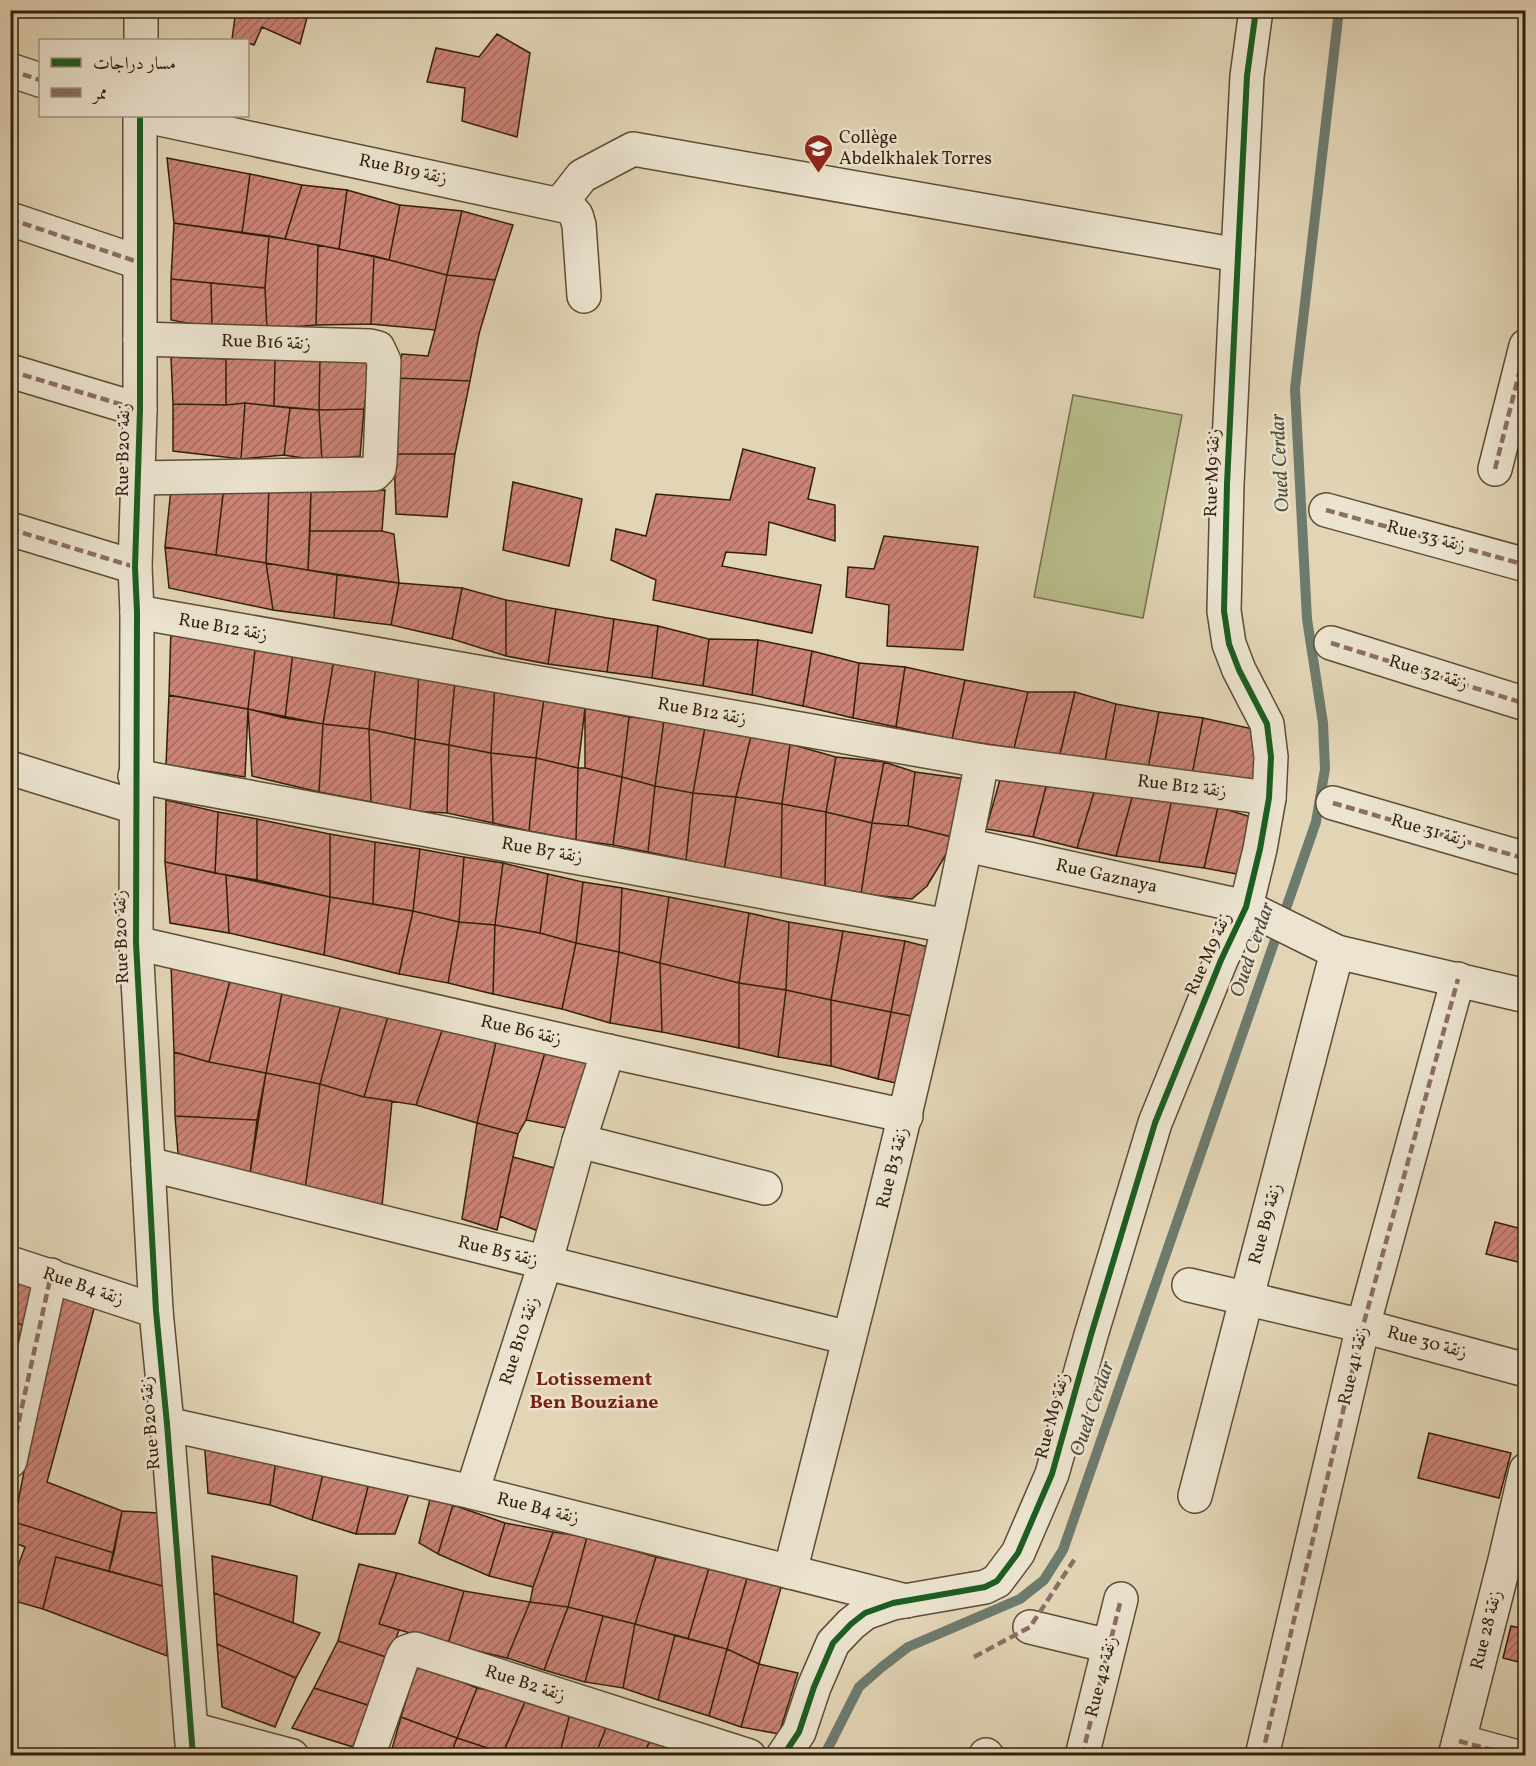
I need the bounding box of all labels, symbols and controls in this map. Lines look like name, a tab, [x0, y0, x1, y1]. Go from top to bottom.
legend	[39, 39, 249, 117]
text: مسار دراجات	[93, 52, 176, 77]
text: ممر	[91, 82, 107, 107]
place label: Collège Abdelkhalek Torres	[839, 126, 992, 172]
school or university icon: Collège Abdelkhalek Torres	[802, 132, 834, 174]
street label: Rue B19 زنقة	[356, 148, 450, 192]
street label: Rue B16 زنقة	[221, 329, 311, 357]
street label: Rue B20 زنقة	[111, 403, 137, 497]
water label: Oued Cerdar	[1264, 412, 1298, 513]
street label: Rue M9 زنقة	[1199, 428, 1227, 518]
street label: Rue 33 زنقة	[1384, 514, 1468, 560]
street label: Rue B12 زنقة	[176, 608, 270, 648]
street label: Rue 32 زنقة	[1385, 649, 1471, 697]
street label: Rue B12 زنقة	[655, 692, 749, 732]
street label: Rue B12 زنقة	[1136, 769, 1228, 805]
street label: Rue 31 زنقة	[1388, 808, 1470, 854]
street label: Rue B7 زنقة	[499, 832, 585, 870]
street label: Rue Gaznaya	[1053, 853, 1160, 900]
street label: Rue B20 زنقة	[108, 890, 136, 984]
water label: Oued Cerdar	[1224, 898, 1283, 1001]
street label: Rue M9 زنقة	[1180, 908, 1238, 1000]
street label: Rue B6 زنقة	[478, 1010, 564, 1052]
street label: Rue B3 زنقة	[871, 1125, 915, 1211]
street label: Rue B9 زنقة	[1243, 1181, 1289, 1267]
street label: Rue B5 زنقة	[455, 1230, 541, 1274]
street label: Rue B4 زنقة	[39, 1261, 127, 1313]
street label: Rue B10 زنقة	[494, 1294, 546, 1388]
street label: Rue 30 زنقة	[1384, 1320, 1470, 1366]
street label: Rue 41 زنقة	[1333, 1324, 1375, 1408]
water label: Oued Cerdar	[1064, 1357, 1123, 1460]
district label: Lotissement Ben Bouziane	[529, 1366, 659, 1417]
street label: Rue M9 زنقة	[1029, 1370, 1077, 1462]
street label: Rue B20 زنقة	[134, 1375, 168, 1471]
street label: Rue B4 زنقة	[494, 1487, 582, 1531]
street label: Rue 28 زنقة	[1465, 1588, 1509, 1672]
street label: Rue 42 زنقة	[1080, 1634, 1124, 1720]
street label: Rue B2 زنقة	[482, 1659, 568, 1709]

